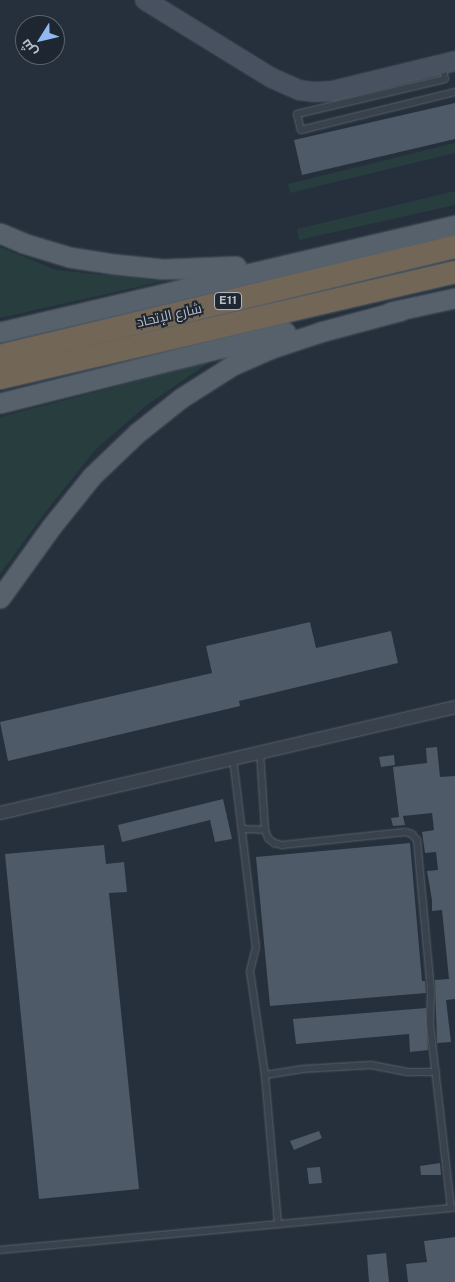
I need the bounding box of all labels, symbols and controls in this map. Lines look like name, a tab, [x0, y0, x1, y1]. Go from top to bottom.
north arrow	[15, 15, 65, 65]
text: ش	[17, 36, 40, 60]
road number: E11	[213, 292, 243, 310]
street label: شارع الإتحاد	[135, 299, 203, 331]

